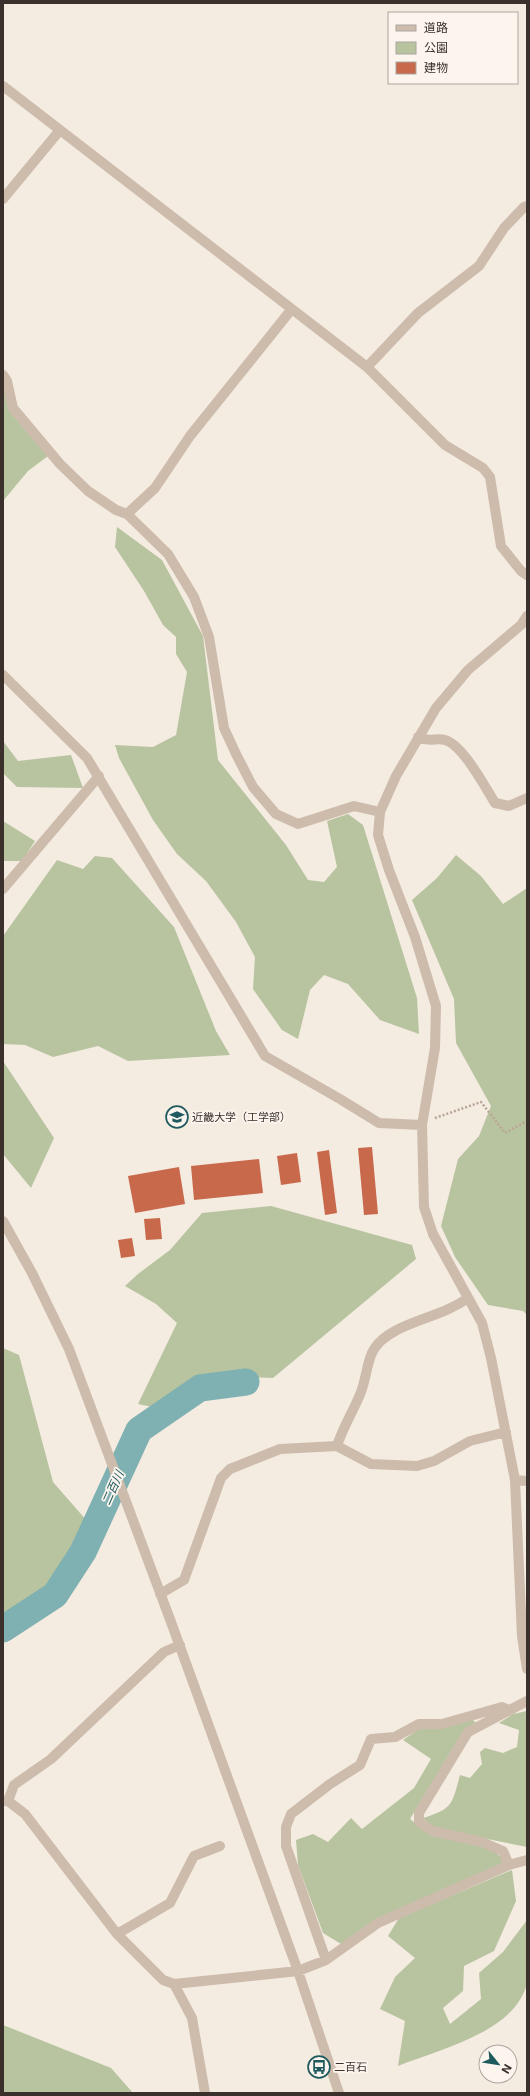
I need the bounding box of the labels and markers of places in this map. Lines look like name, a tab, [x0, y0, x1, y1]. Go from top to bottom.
school or university icon: 近畿大学（工学部）	[164, 1104, 190, 1130]
place label: 近畿大学（工学部）	[192, 1110, 291, 1124]
bus stop icon: 二百石	[306, 2054, 332, 2080]
place label: 二百石	[334, 2060, 367, 2074]

